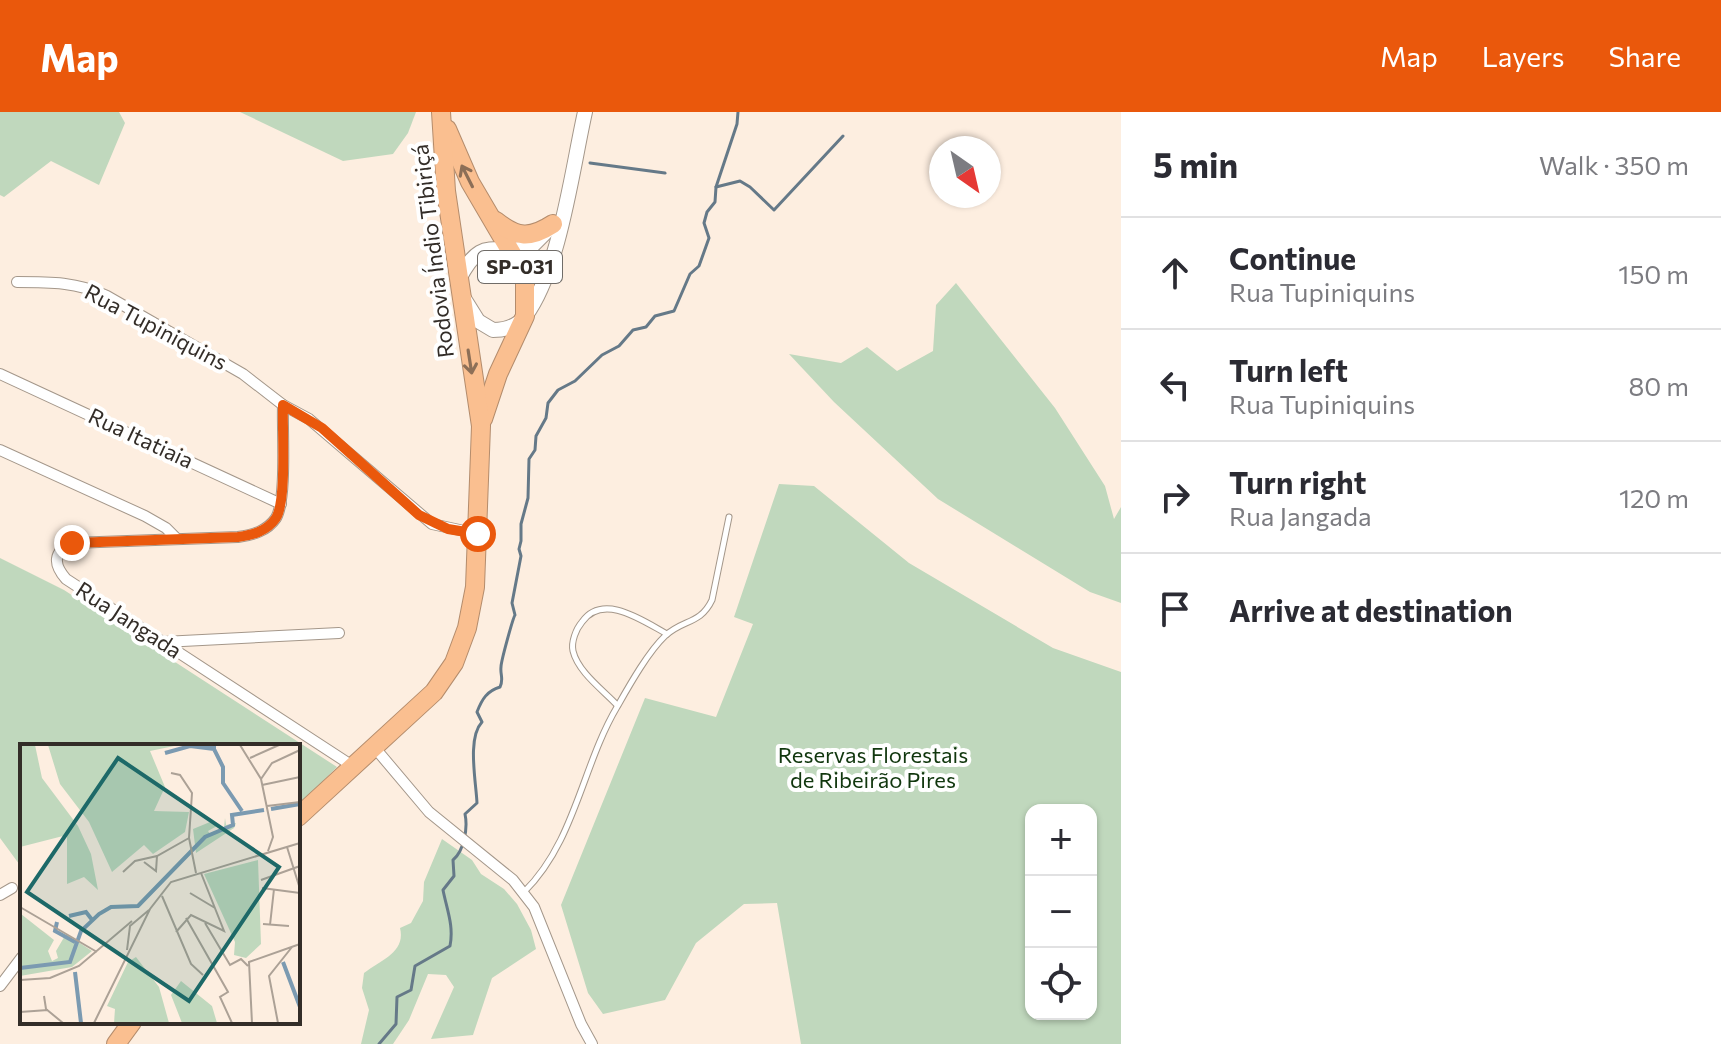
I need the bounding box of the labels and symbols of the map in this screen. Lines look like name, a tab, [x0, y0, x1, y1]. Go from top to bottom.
north arrow	[929, 136, 1001, 208]
street label: Rodovia Índio Tibiriçá	[406, 143, 459, 359]
one-way arrow	[459, 164, 474, 188]
road number: SP-031	[478, 251, 562, 283]
street label: Rua Tupiniquins	[80, 278, 232, 375]
one-way arrow	[463, 349, 478, 374]
street label: Rua Itatiaia	[84, 402, 198, 474]
route start	[460, 516, 496, 552]
route end	[54, 525, 90, 561]
street label: Rua Jangada	[71, 575, 187, 664]
park label: Reservas Florestais de Ribeirão Pires	[778, 741, 968, 793]
inset map	[20, 744, 300, 1024]

